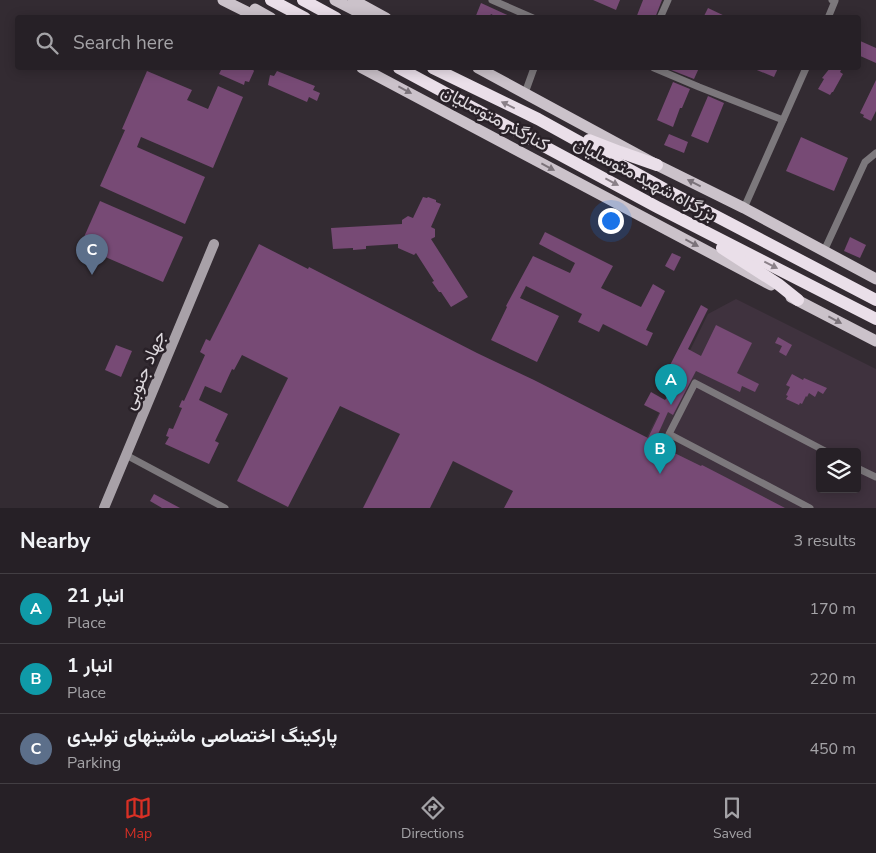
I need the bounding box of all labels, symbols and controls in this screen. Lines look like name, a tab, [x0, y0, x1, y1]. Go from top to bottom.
search box	[15, 15, 861, 70]
icon: search	[33, 29, 61, 57]
text: Search here	[73, 30, 174, 56]
street label: کنارگذر متوسلیان	[437, 79, 553, 157]
one-way arrow	[398, 86, 412, 95]
one-way arrow	[501, 101, 516, 109]
street label: بزرگراه شهید متوسلیان	[569, 131, 721, 227]
one-way arrow	[541, 163, 556, 171]
one-way arrow	[604, 178, 619, 186]
one-way arrow	[686, 179, 701, 187]
your location	[598, 208, 624, 234]
pin: C	[76, 234, 108, 275]
one-way arrow	[684, 239, 699, 247]
one-way arrow	[764, 261, 779, 269]
one-way arrow	[828, 316, 842, 324]
street label: جهاد جنوبی	[117, 327, 171, 413]
pin: A	[655, 364, 687, 405]
pin: B	[644, 433, 676, 474]
map controls	[816, 448, 861, 493]
button: layers	[816, 448, 861, 493]
text: Nearby	[20, 527, 90, 555]
text: 3 results	[794, 530, 856, 552]
text: انبار 21	[67, 583, 124, 609]
text: A	[30, 598, 42, 620]
text: 170 m	[809, 598, 856, 620]
text: Place	[67, 612, 106, 634]
text: انبار 1	[67, 653, 113, 679]
text: B	[30, 668, 42, 690]
text: 220 m	[809, 668, 856, 690]
text: Place	[67, 682, 106, 704]
text: پارکینگ اختصاصی ماشینهای تولیدی	[67, 723, 337, 749]
text: C	[31, 738, 41, 760]
text: 450 m	[809, 738, 856, 760]
text: Parking	[67, 752, 121, 774]
tab: Map	[124, 794, 152, 843]
tab: Directions	[401, 794, 464, 843]
tab: Saved	[713, 794, 752, 843]

